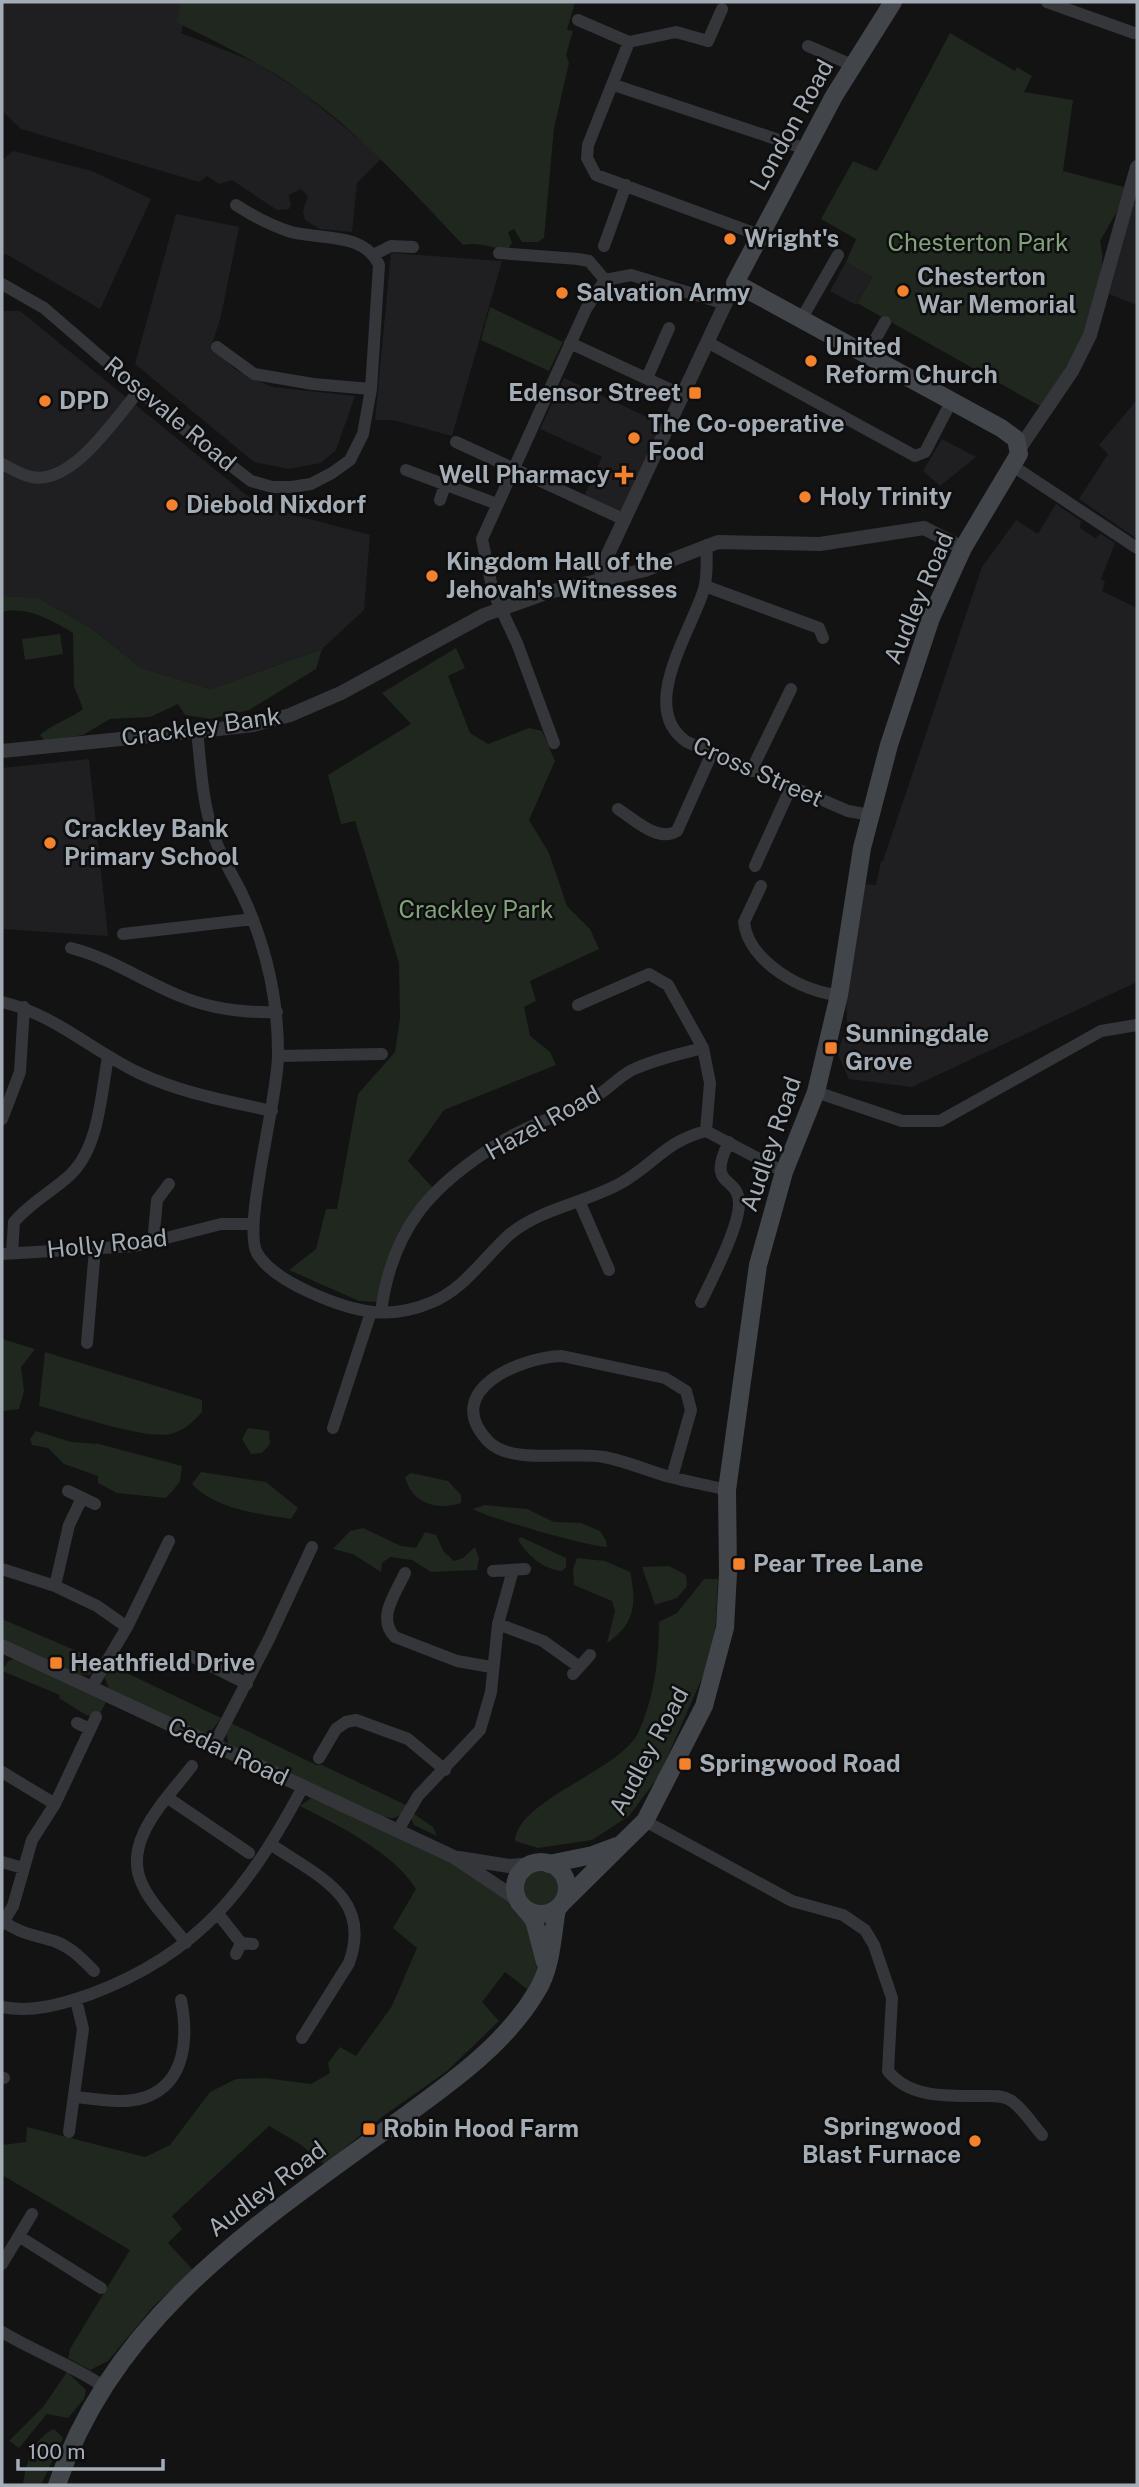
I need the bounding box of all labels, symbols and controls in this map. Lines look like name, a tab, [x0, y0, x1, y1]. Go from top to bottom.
street label: London Road	[744, 54, 839, 195]
place label: Wright's	[744, 224, 839, 252]
park label: Chesterton Park	[888, 228, 1068, 256]
marker: Wright's	[722, 231, 738, 247]
place label: Chesterton War Memorial	[917, 262, 1077, 318]
place label: Salvation Army	[576, 278, 751, 306]
marker: Chesterton War Memorial	[895, 283, 911, 299]
marker: Salvation Army	[554, 285, 570, 301]
place label: United Reform Church	[825, 332, 998, 388]
street label: Rosevale Road	[99, 350, 242, 476]
marker: United Reform Church	[803, 353, 819, 369]
place label: Edensor Street	[508, 378, 681, 406]
marker: Edensor Street	[687, 385, 703, 401]
place label: DPD	[59, 386, 109, 414]
marker: DPD	[37, 393, 53, 409]
place label: The Co-operative Food	[648, 409, 845, 465]
marker: The Co-operative Food	[626, 430, 642, 446]
place label: Well Pharmacy	[439, 460, 610, 488]
marker: Well Pharmacy	[616, 467, 632, 483]
place label: Holy Trinity	[819, 482, 952, 510]
marker: Holy Trinity	[797, 489, 813, 505]
place label: Diebold Nixdorf	[186, 490, 366, 518]
marker: Diebold Nixdorf	[164, 497, 180, 513]
street label: Audley Road	[878, 527, 958, 668]
place label: Kingdom Hall of the Jehovah's Witnesses	[446, 547, 677, 603]
marker: Kingdom Hall of the Jehovah's Witnesses	[424, 568, 440, 584]
street label: Crackley Bank	[119, 701, 282, 751]
street label: Cross Street	[689, 730, 828, 812]
place label: Crackley Bank Primary School	[64, 814, 239, 870]
marker: Crackley Bank Primary School	[42, 835, 58, 851]
park label: Crackley Park	[399, 895, 553, 923]
place label: Sunningdale Grove	[845, 1019, 989, 1075]
marker: Sunningdale Grove	[823, 1040, 839, 1056]
street label: Audley Road	[734, 1073, 806, 1215]
street label: Hazel Road	[480, 1079, 605, 1165]
street label: Holly Road	[45, 1223, 168, 1263]
place label: Pear Tree Lane	[753, 1549, 924, 1577]
marker: Pear Tree Lane	[731, 1556, 747, 1572]
place label: Heathfield Drive	[70, 1648, 255, 1676]
marker: Heathfield Drive	[48, 1655, 64, 1671]
street label: Audley Road	[603, 1682, 694, 1819]
street label: Cedar Road	[164, 1711, 293, 1791]
place label: Springwood Road	[699, 1749, 901, 1777]
marker: Springwood Road	[677, 1756, 693, 1772]
place label: Springwood Blast Furnace	[802, 2112, 961, 2168]
place label: Robin Hood Farm	[383, 2114, 579, 2142]
marker: Robin Hood Farm	[361, 2121, 377, 2137]
marker: Springwood Blast Furnace	[967, 2133, 983, 2149]
street label: Audley Road	[202, 2135, 331, 2242]
scale bar	[18, 2428, 163, 2472]
text: 100 m	[28, 2439, 85, 2464]

